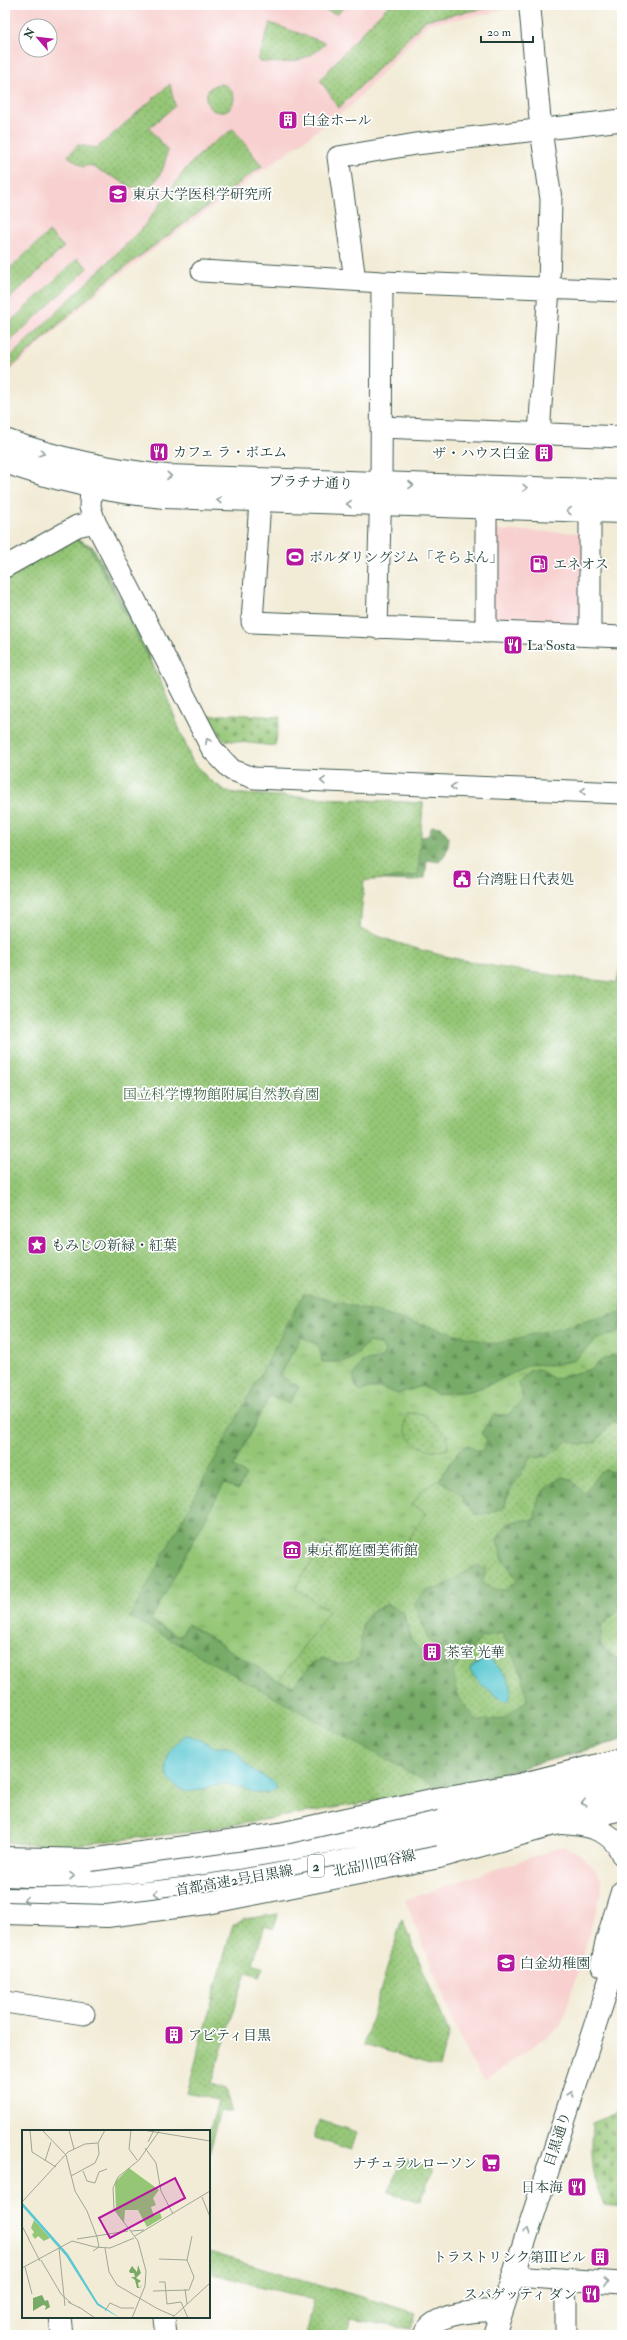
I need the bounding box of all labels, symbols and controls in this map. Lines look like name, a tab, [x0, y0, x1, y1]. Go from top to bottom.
north arrow	[18, 18, 58, 58]
scale bar	[481, 18, 533, 44]
text: N	[21, 25, 38, 42]
text: 20 m	[487, 25, 512, 40]
building icon: 白金ホール	[277, 109, 299, 131]
place label: 白金ホール	[302, 112, 372, 129]
school or university icon: 東京大学医科学研究所	[107, 183, 129, 205]
place label: 東京大学医科学研究所	[132, 186, 272, 203]
restaurant icon: カフェ ラ・ボエム	[148, 441, 170, 463]
building icon: ザ・ハウス白金	[533, 442, 555, 464]
place label: カフェ ラ・ボエム	[173, 444, 287, 461]
place label: ザ・ハウス白金	[432, 445, 530, 462]
one-way arrow	[38, 448, 45, 457]
one-way arrow	[166, 471, 172, 480]
street label: プラチナ通り	[269, 473, 353, 492]
one-way arrow	[408, 481, 414, 489]
one-way arrow	[522, 484, 528, 492]
one-way arrow	[216, 496, 222, 504]
one-way arrow	[346, 500, 352, 508]
one-way arrow	[566, 506, 572, 515]
sports icon: ボルダリングジム「そらよん」	[284, 546, 306, 568]
place label: ボルダリングジム「そらよん」	[309, 549, 504, 566]
fuel station icon: エネオス	[528, 553, 550, 575]
place label: エネオス	[553, 556, 609, 573]
restaurant icon: La Sosta	[502, 634, 524, 656]
place label: La Sosta	[527, 637, 576, 654]
one-way arrow	[206, 738, 213, 746]
one-way arrow	[320, 777, 326, 786]
one-way arrow	[450, 783, 456, 791]
one-way arrow	[580, 787, 586, 796]
public building icon: 台湾駐日代表処	[451, 868, 473, 890]
place label: 台湾駐日代表処	[476, 871, 574, 888]
park label: 国立科学博物館附属自然教育園	[123, 1086, 319, 1103]
place icon: もみじの新緑・紅葉	[26, 1234, 48, 1256]
place label: もみじの新緑・紅葉	[51, 1237, 177, 1254]
museum icon: 東京都庭園美術館	[281, 1539, 303, 1561]
place label: 東京都庭園美術館	[306, 1542, 418, 1559]
building icon: 茶室 光華	[421, 1641, 443, 1663]
place label: 茶室 光華	[446, 1644, 505, 1661]
one-way arrow	[581, 1798, 588, 1807]
street label: 北品川四谷線	[331, 1846, 417, 1881]
road number: 2	[308, 1855, 324, 1877]
street label: 首都高速2号目黒線	[174, 1862, 294, 1899]
one-way arrow	[69, 1872, 75, 1880]
one-way arrow	[153, 1888, 159, 1897]
one-way arrow	[23, 1895, 29, 1904]
school or university icon: 白金幼稚園	[495, 1952, 517, 1974]
place label: 白金幼稚園	[520, 1955, 590, 1972]
building icon: アビティ目黒	[163, 2024, 185, 2046]
place label: アビティ目黒	[188, 2027, 271, 2044]
one-way arrow	[567, 2091, 575, 2098]
street label: 目黒通り	[541, 2110, 574, 2168]
inset map	[22, 2130, 210, 2318]
supermarket icon: ナチュラルローソン	[480, 2152, 502, 2174]
place label: ナチュラルローソン	[352, 2155, 477, 2172]
restaurant icon: 日本海	[566, 2176, 588, 2198]
place label: 日本海	[521, 2179, 563, 2196]
one-way arrow	[522, 2228, 531, 2235]
building icon: トラストリンク第Ⅲビル	[589, 2246, 611, 2268]
place label: トラストリンク第Ⅲビル	[433, 2249, 586, 2266]
one-way arrow	[603, 2277, 609, 2286]
restaurant icon: スパゲッティ ダン	[580, 2283, 602, 2305]
place label: スパゲッティ ダン	[464, 2286, 577, 2303]

